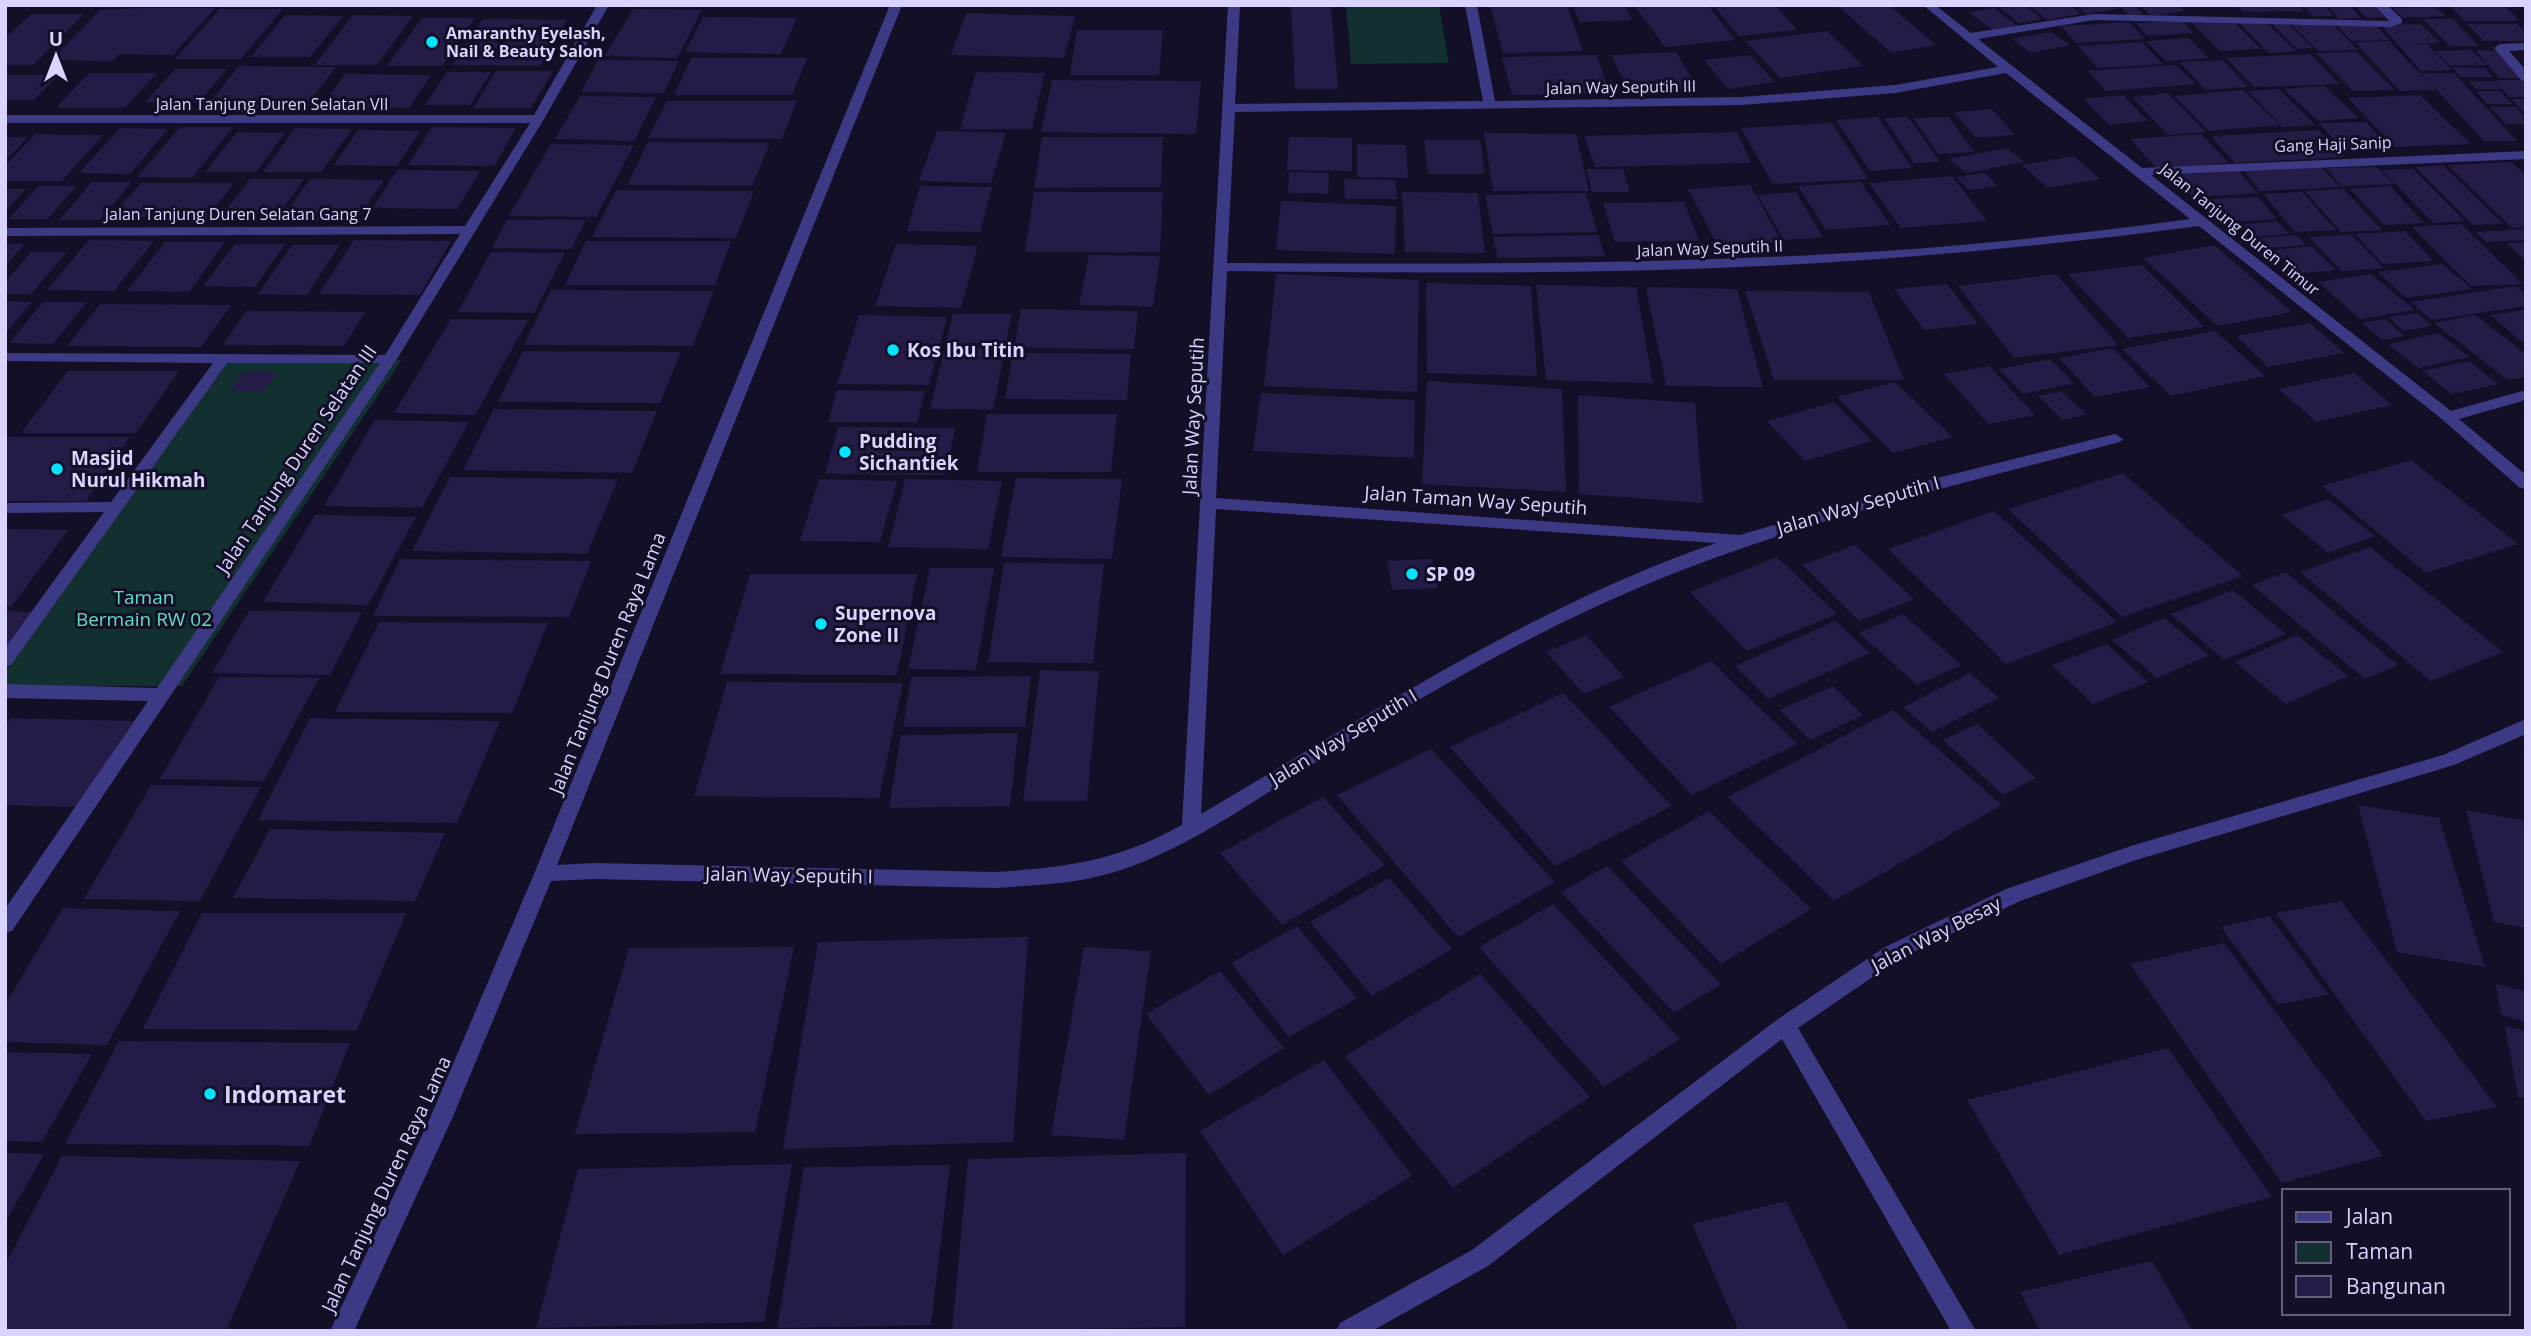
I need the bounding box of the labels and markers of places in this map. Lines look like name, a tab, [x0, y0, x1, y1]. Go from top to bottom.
place label: Amaranthy Eyelash, Nail & Beauty Salon	[446, 22, 606, 62]
marker: Amaranthy Eyelash, Nail & Beauty Salon	[424, 34, 440, 50]
place label: Kos Ibu Titin	[907, 337, 1025, 363]
marker: Kos Ibu Titin	[885, 342, 901, 358]
place label: Pudding Sichantiek	[859, 428, 959, 476]
marker: Pudding Sichantiek	[837, 444, 853, 460]
place label: Masjid Nurul Hikmah	[71, 445, 206, 493]
marker: Masjid Nurul Hikmah	[49, 461, 65, 477]
place label: SP 09	[1426, 561, 1475, 587]
marker: SP 09	[1404, 566, 1420, 582]
place label: Supernova Zone II	[835, 600, 936, 648]
marker: Supernova Zone II	[813, 616, 829, 632]
place label: Indomaret	[224, 1078, 346, 1110]
marker: Indomaret	[202, 1086, 218, 1102]

